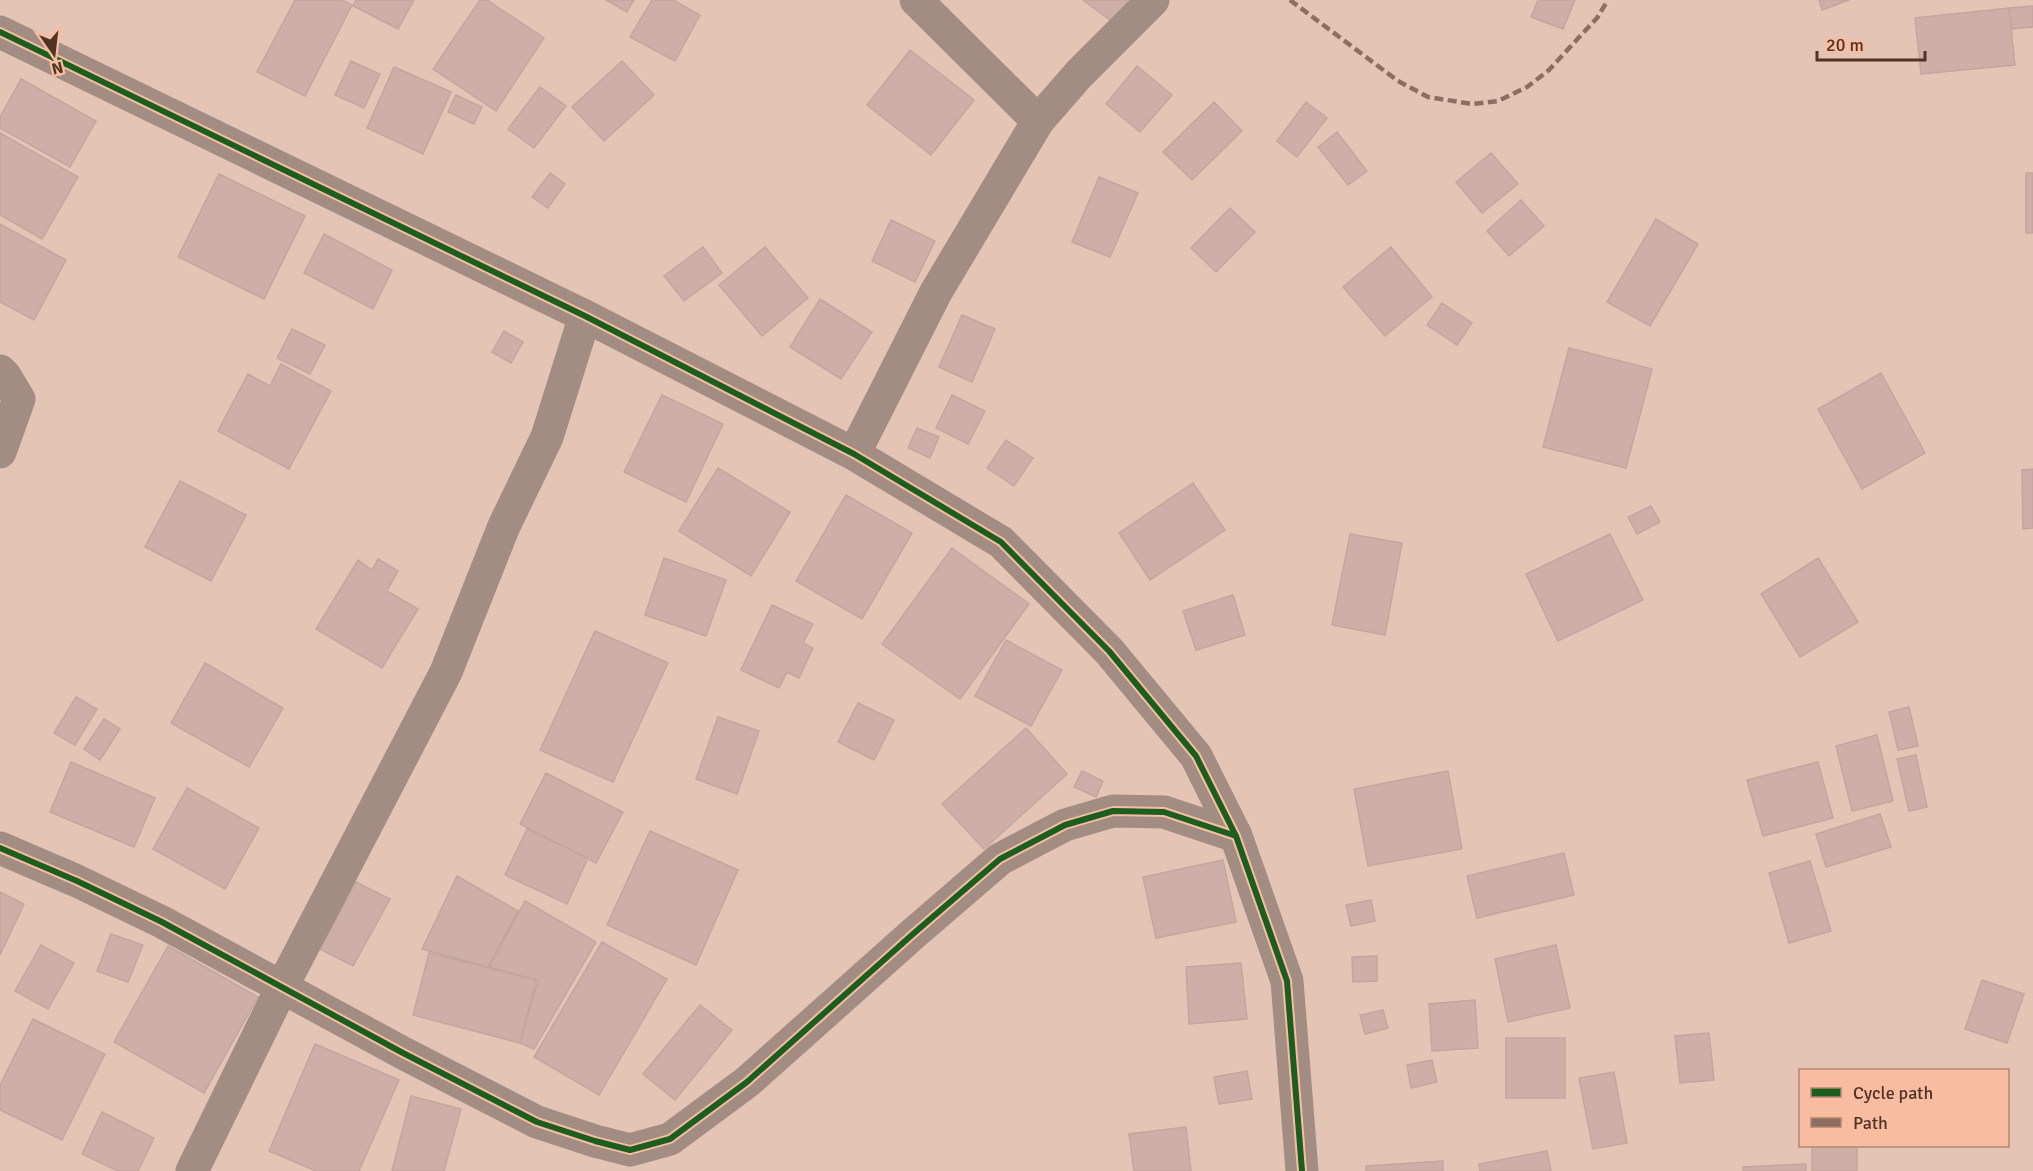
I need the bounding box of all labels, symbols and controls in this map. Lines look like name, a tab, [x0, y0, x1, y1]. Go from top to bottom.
north arrow	[24, 24, 84, 84]
scale bar	[1817, 24, 1925, 62]
text: 20 m	[1826, 34, 1864, 56]
text: N	[50, 57, 65, 79]
legend	[1799, 1069, 2009, 1147]
text: Cycle path	[1853, 1082, 1933, 1104]
text: Path	[1853, 1112, 1888, 1134]

